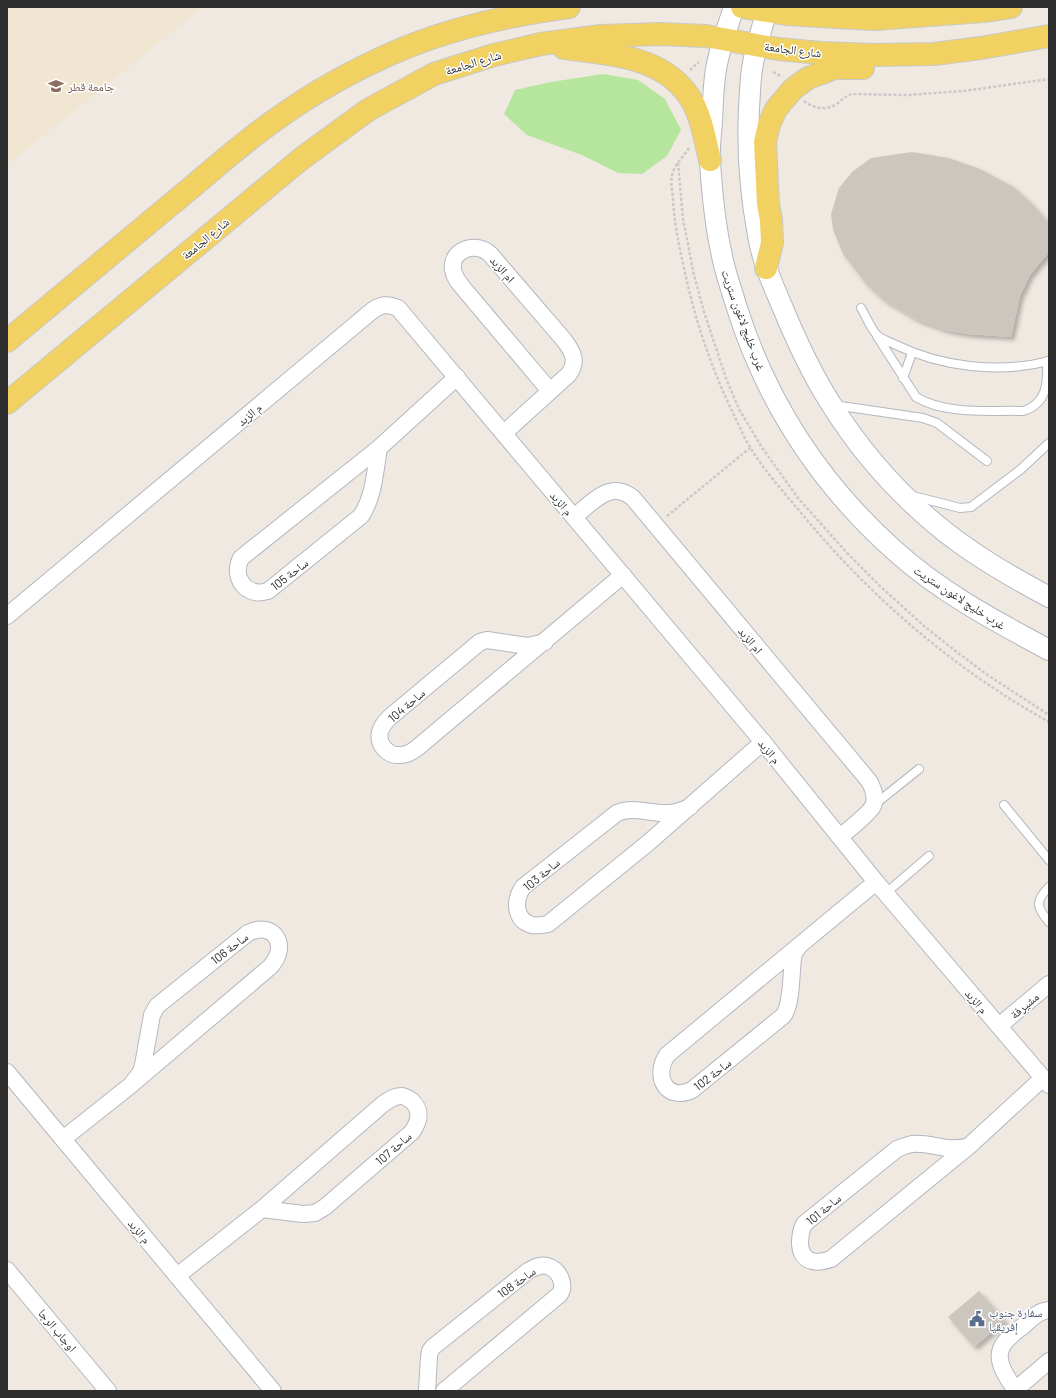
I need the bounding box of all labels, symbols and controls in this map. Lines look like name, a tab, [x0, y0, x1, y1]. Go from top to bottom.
street label: شارع الجامعة	[763, 39, 822, 61]
street label: شارع الجامعة	[443, 47, 503, 79]
school or university icon: جامعة قطر	[47, 77, 65, 95]
place label: جامعة قطر	[67, 79, 115, 94]
street label: شارع الجامعة	[178, 214, 233, 263]
street label: ام الزبد	[486, 253, 518, 286]
street label: غرب خليج لاغون ستريت	[718, 268, 769, 373]
street label: م الزبد	[234, 400, 265, 430]
street label: م الزبد	[546, 488, 576, 519]
street label: ساحة 105	[268, 555, 311, 593]
street label: غرب خليج لاغون ستريت	[911, 562, 1008, 633]
street label: ام الزبد	[734, 624, 766, 658]
street label: ساحة 104	[385, 685, 427, 725]
street label: م الزبد	[754, 736, 784, 767]
street label: ساحة 103	[520, 855, 562, 893]
street label: ساحة 106	[208, 929, 251, 967]
street label: م الزبد	[961, 986, 991, 1017]
street label: مشيرفة	[1007, 989, 1042, 1022]
street label: ساحة 102	[690, 1055, 734, 1093]
street label: ساحة 107	[372, 1129, 414, 1167]
street label: ساحة 101	[803, 1190, 843, 1228]
street label: م الزبد	[124, 1216, 154, 1247]
street label: ساحة 108	[494, 1263, 538, 1300]
place label: سفارة جنوب إفريقيا	[989, 1305, 1043, 1335]
street label: اوجاب الرجا	[35, 1306, 80, 1355]
public building icon: سفارة جنوب إفريقيا	[968, 1310, 986, 1328]

